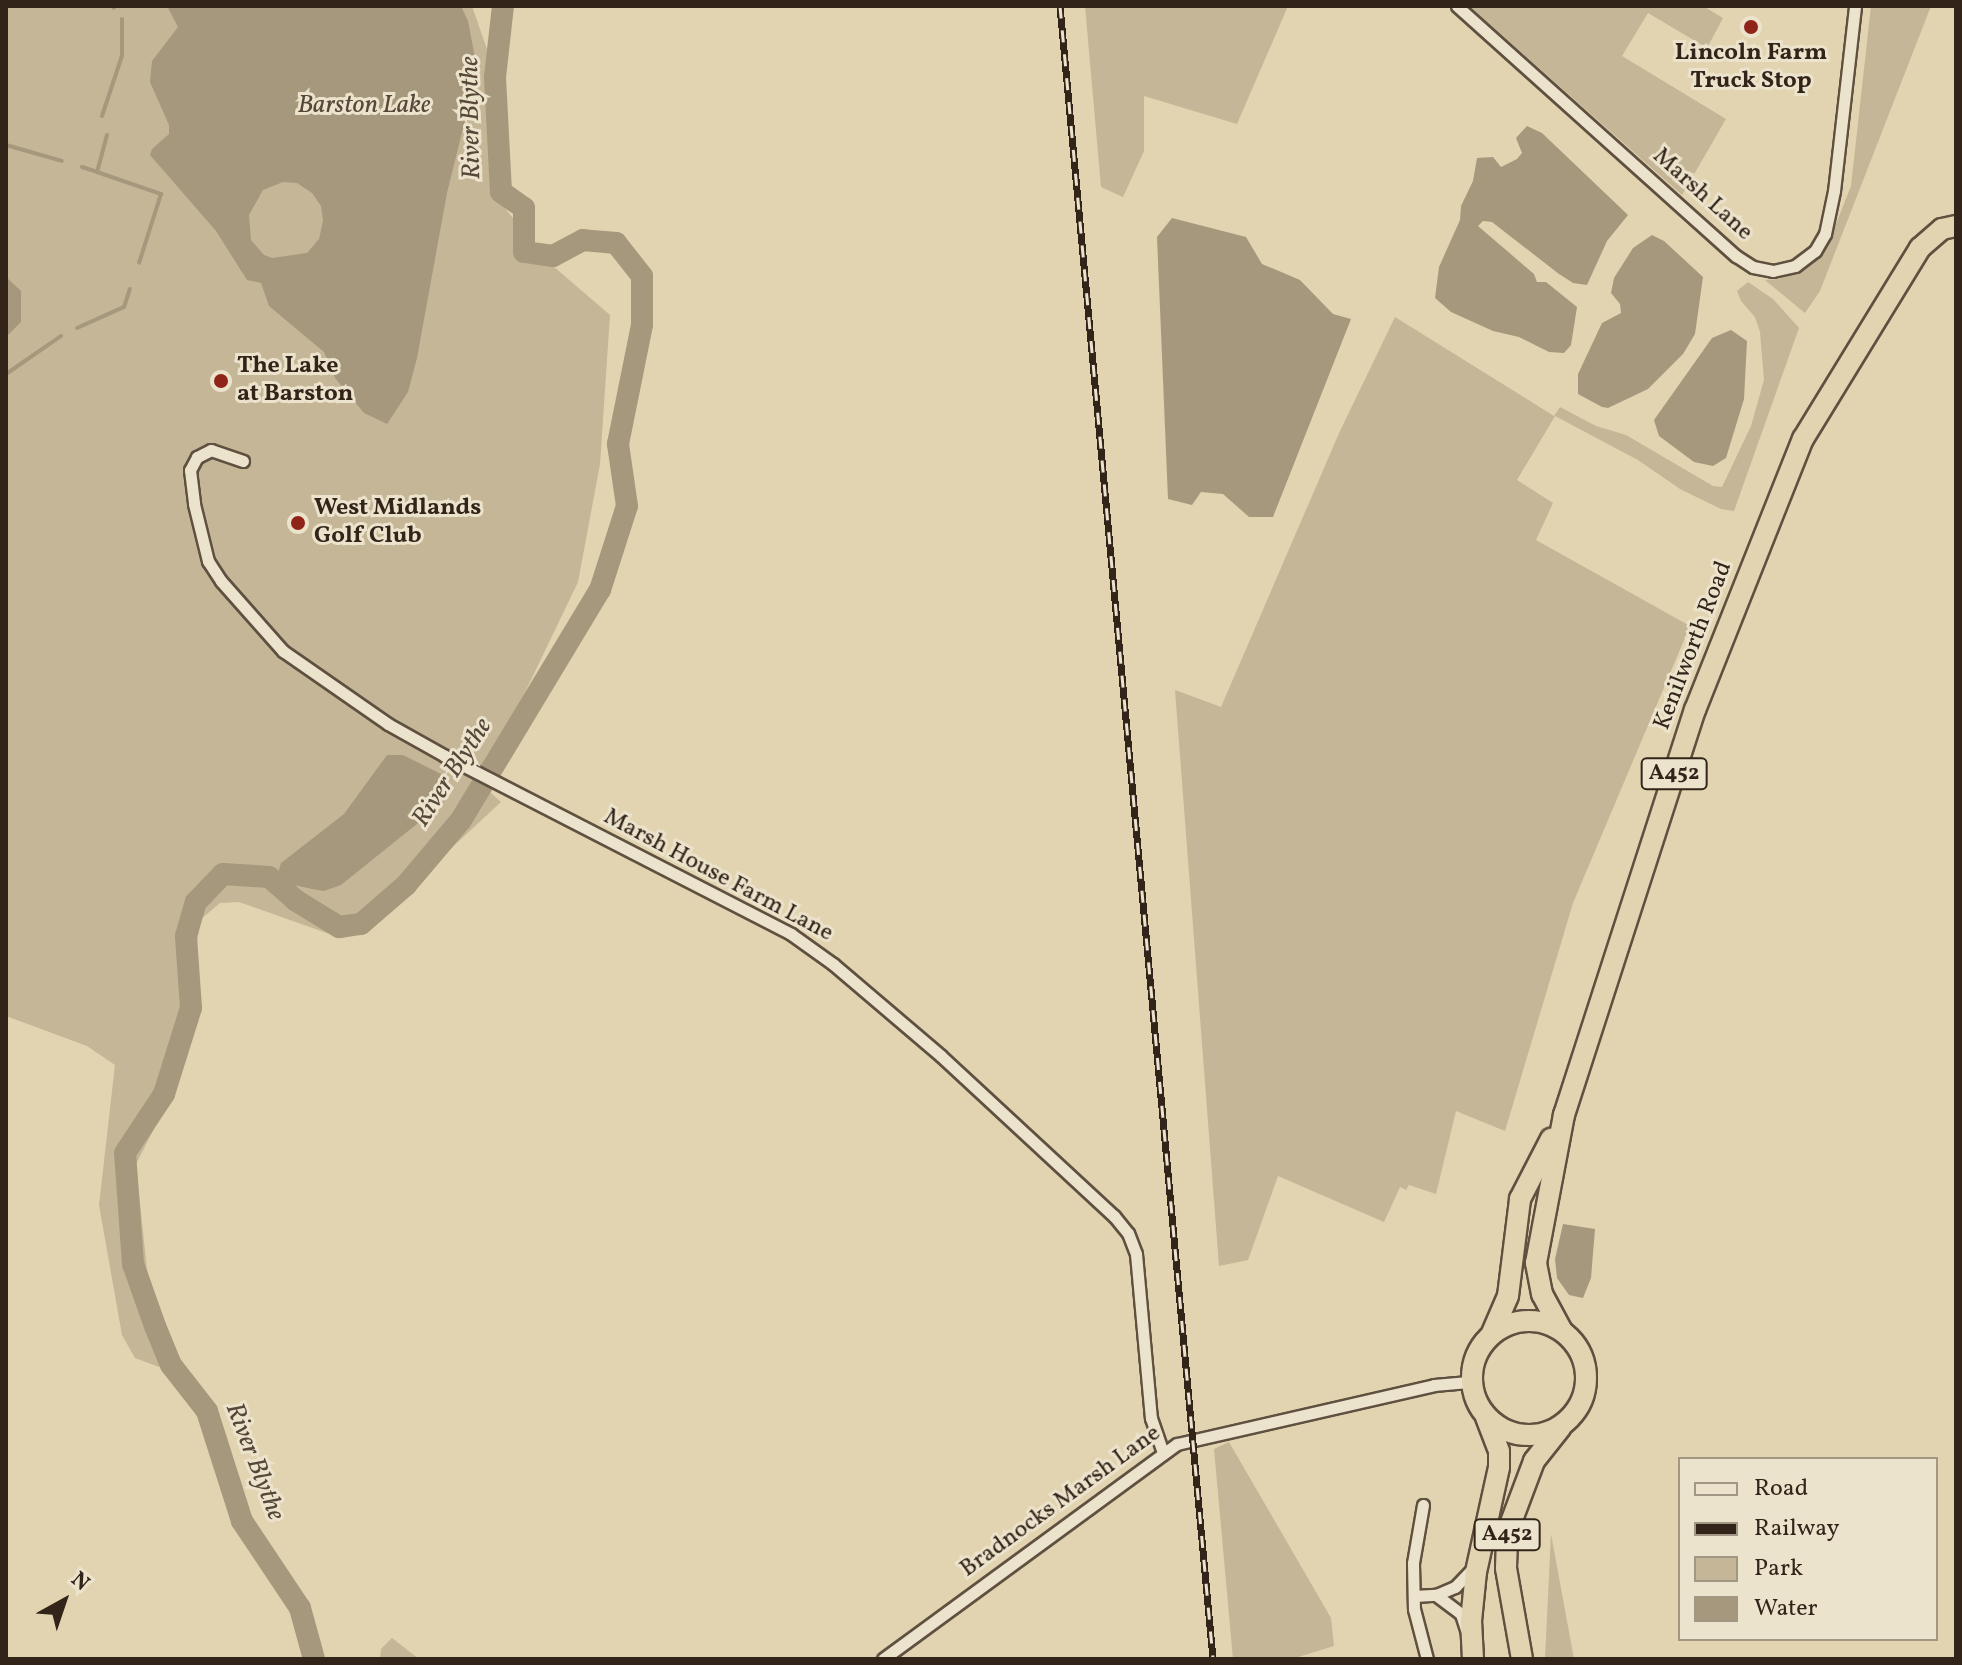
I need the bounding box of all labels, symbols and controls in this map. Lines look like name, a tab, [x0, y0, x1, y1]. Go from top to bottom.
marker: Lincoln Farm Truck Stop	[1742, 18, 1760, 36]
place label: Lincoln Farm Truck Stop	[1675, 40, 1827, 96]
water label: River Blythe	[455, 56, 489, 180]
water label: Barston Lake	[297, 90, 431, 122]
street label: Marsh Lane	[1646, 143, 1758, 247]
place label: The Lake at Barston	[237, 353, 353, 409]
marker: The Lake at Barston	[212, 372, 230, 390]
place label: West Midlands Golf Club	[314, 495, 481, 551]
marker: West Midlands Golf Club	[289, 514, 307, 532]
street label: Kenilworth Road	[1649, 558, 1739, 734]
water label: River Blythe	[406, 713, 500, 833]
road number: A452	[1640, 756, 1708, 792]
street label: Marsh House Farm Lane	[598, 803, 838, 949]
water label: River Blythe	[217, 1399, 291, 1525]
street label: Bradnocks Marsh Lane	[955, 1420, 1167, 1584]
legend	[1678, 1457, 1938, 1641]
text: Road	[1754, 1472, 1808, 1506]
text: Railway	[1754, 1512, 1840, 1546]
road number: A452	[1473, 1517, 1541, 1553]
text: Park	[1754, 1552, 1803, 1586]
north arrow	[24, 1561, 104, 1641]
text: N	[64, 1565, 96, 1599]
text: Water	[1754, 1592, 1818, 1626]

